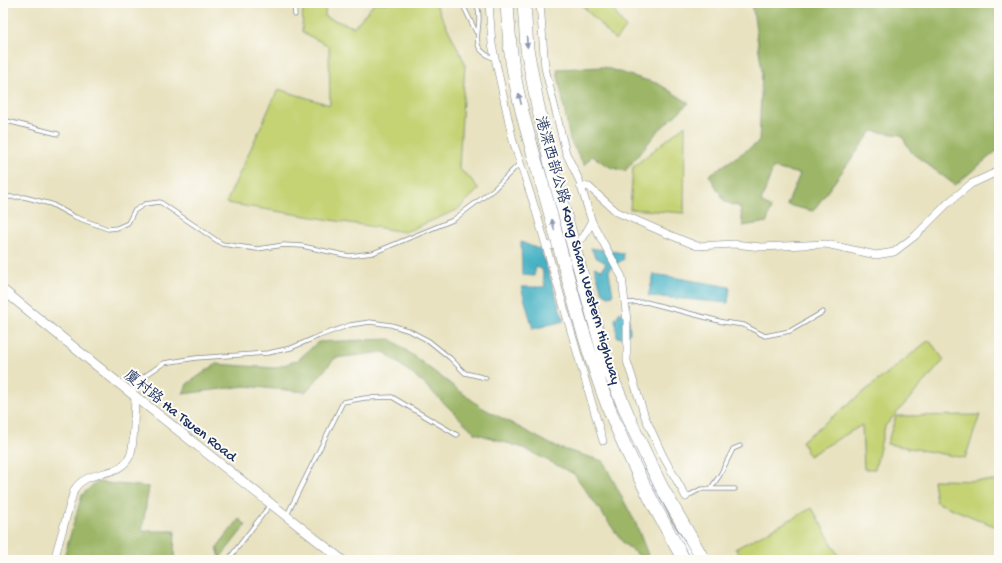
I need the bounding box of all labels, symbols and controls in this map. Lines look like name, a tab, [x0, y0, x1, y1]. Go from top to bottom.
one-way arrow	[523, 36, 530, 48]
one-way arrow	[517, 93, 523, 105]
street label: 港深西部公路 Kong Sham Western Highway	[530, 114, 624, 387]
one-way arrow	[550, 219, 556, 231]
street label: 廈村路 Ha Tsuen Road	[120, 366, 241, 467]

